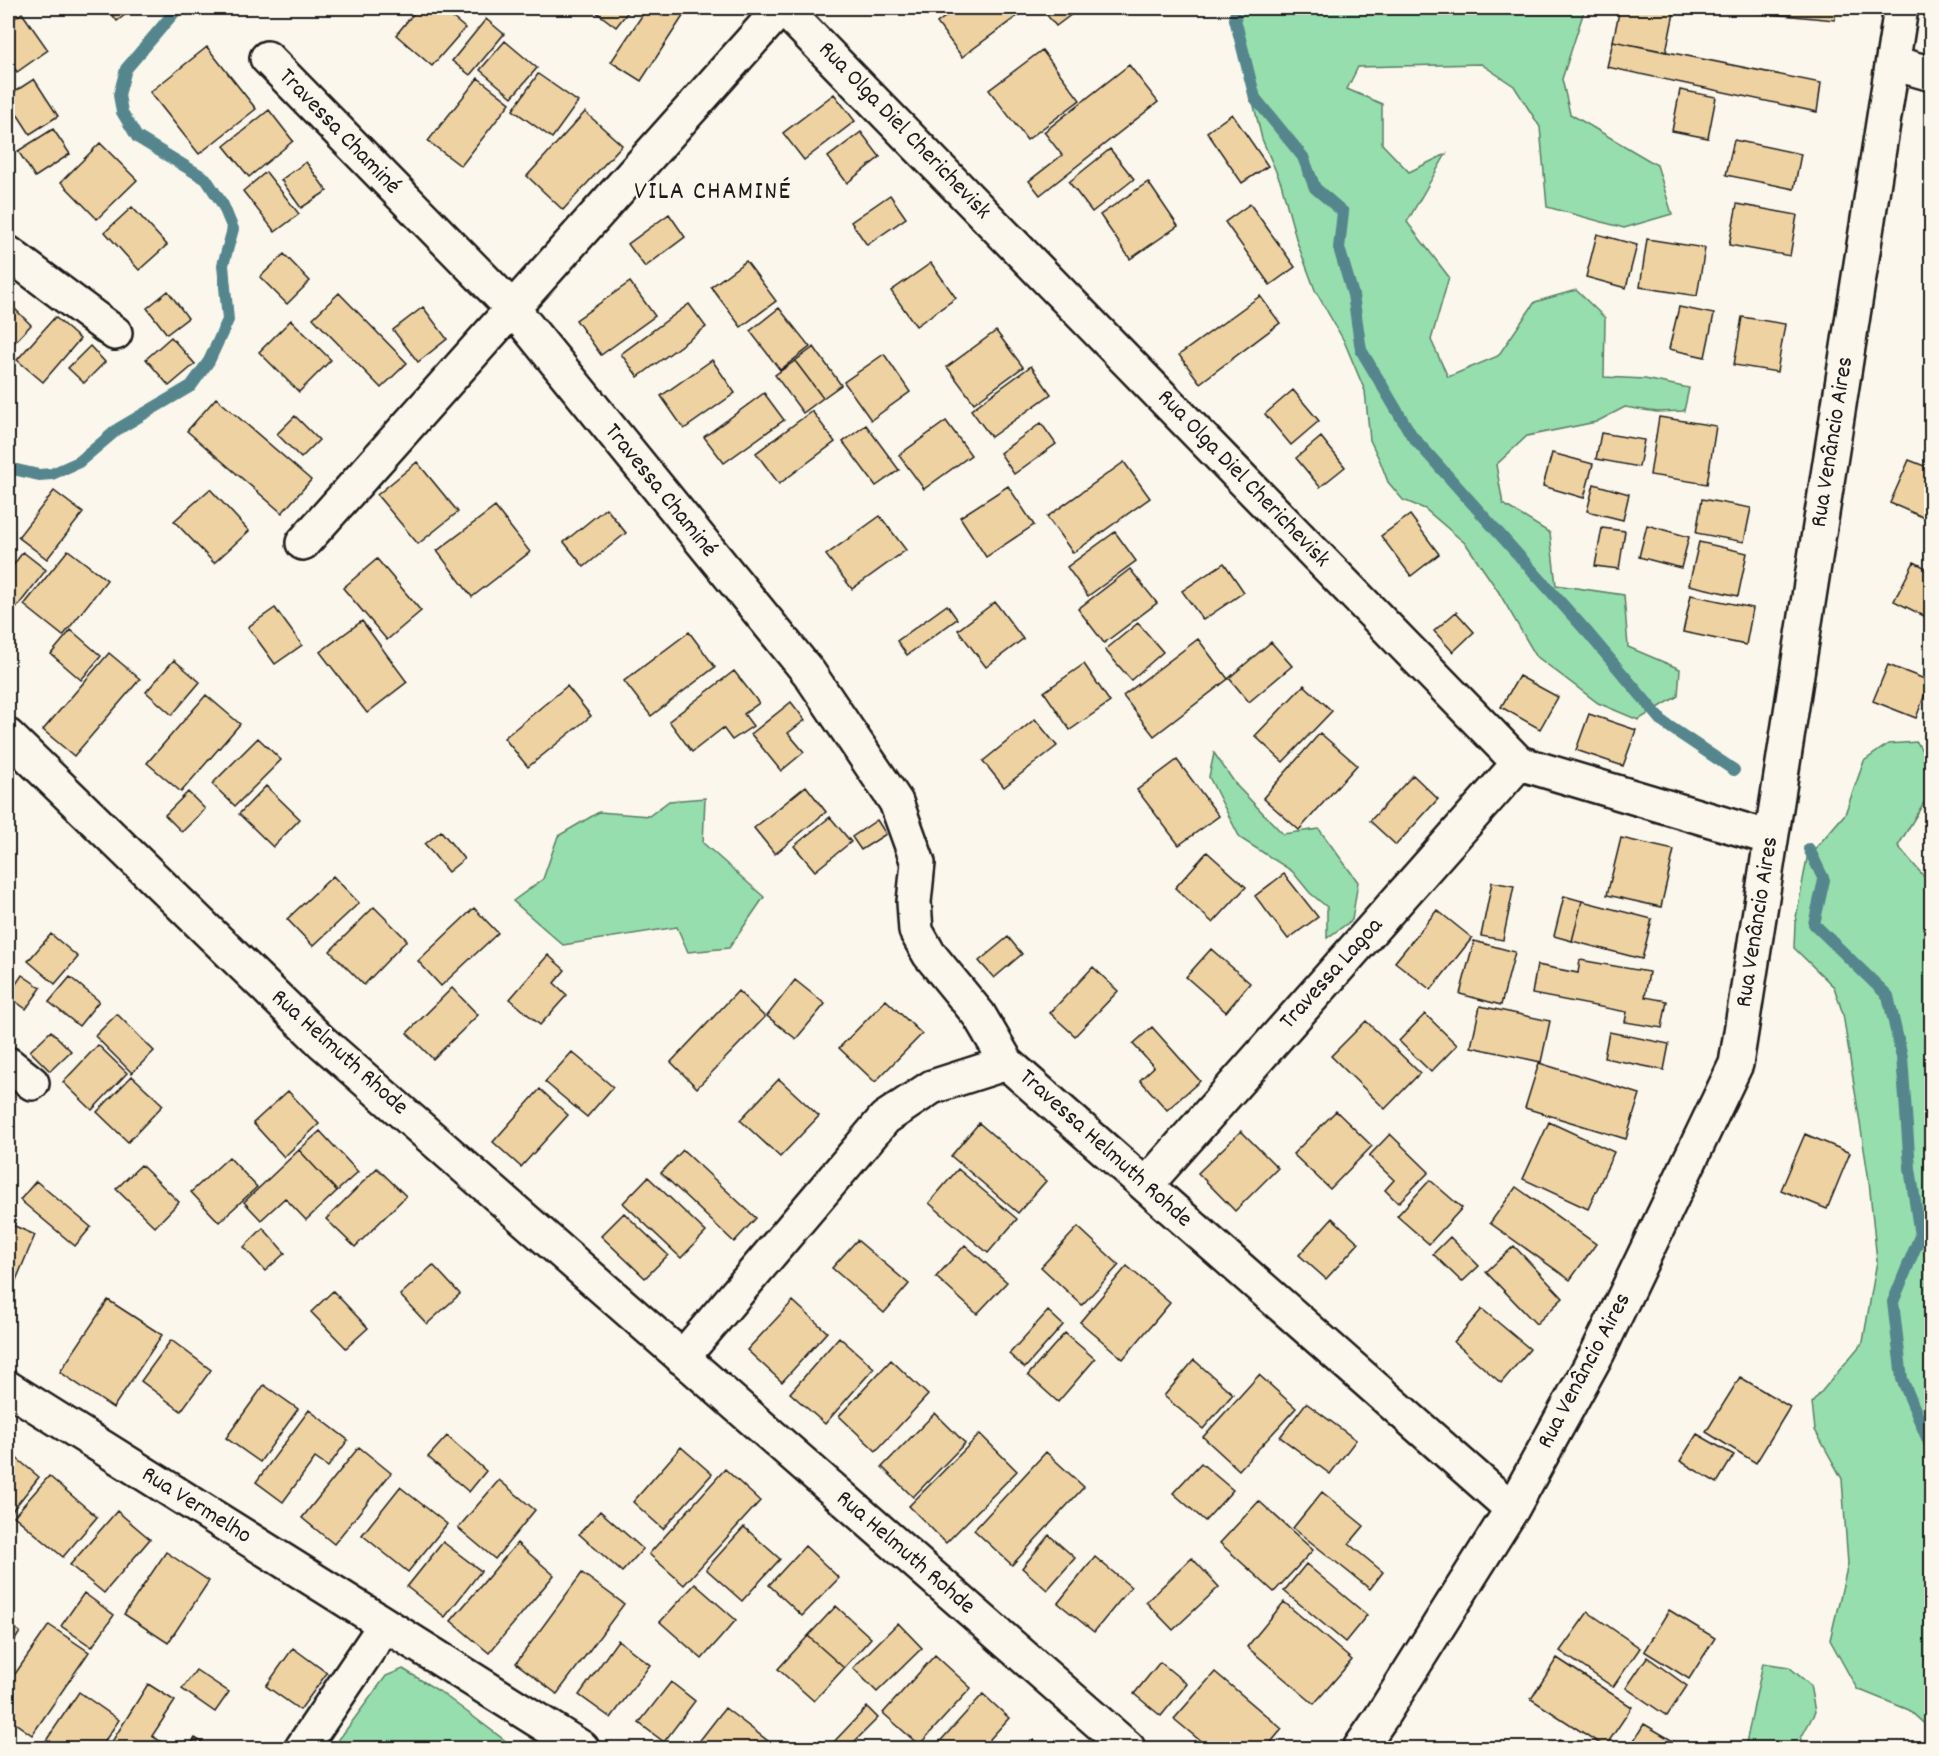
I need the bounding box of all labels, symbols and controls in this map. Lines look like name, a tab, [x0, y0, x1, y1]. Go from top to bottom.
street label: Rua Olga Diel Cherichevisk	[810, 34, 998, 228]
street label: Travessa Chaminé	[270, 61, 408, 203]
district label: VILA CHAMINÉ	[634, 174, 792, 211]
street label: Rua Venâncio Aires	[1803, 354, 1863, 530]
street label: Rua Olga Diel Cherichevisk	[1149, 382, 1337, 576]
street label: Travessa Chaminé	[595, 417, 725, 565]
street label: Rua Venâncio Aires	[1728, 834, 1788, 1010]
street label: Travessa Lagoa	[1272, 910, 1392, 1038]
street label: Rua Helmuth Rhode	[263, 982, 415, 1124]
street label: Travessa Helmuth Rohde	[1011, 1062, 1199, 1236]
street label: Rua Venâncio Aires	[1530, 1287, 1640, 1455]
street label: Rua Vermelho	[134, 1459, 258, 1553]
street label: Rua Helmuth Rohde	[828, 1483, 982, 1623]

